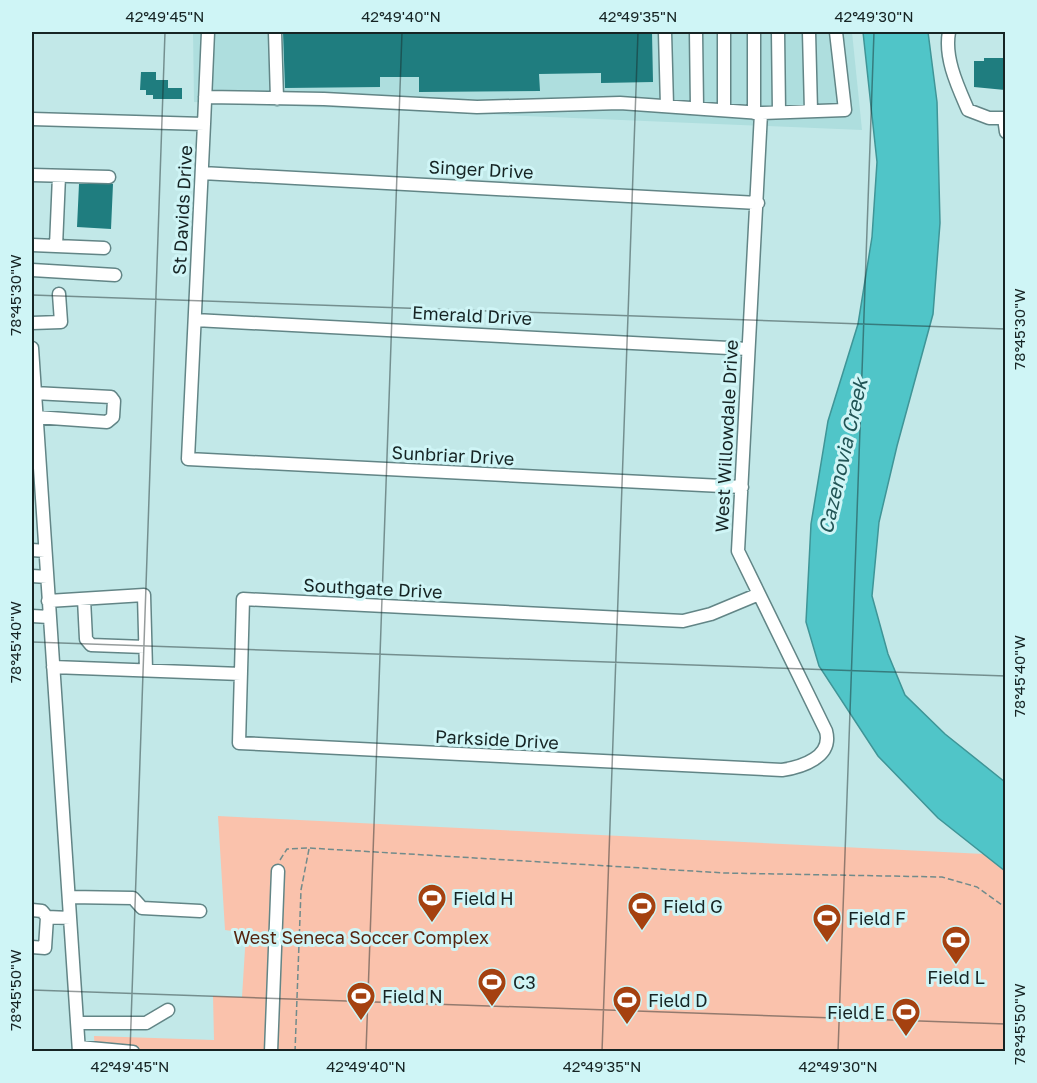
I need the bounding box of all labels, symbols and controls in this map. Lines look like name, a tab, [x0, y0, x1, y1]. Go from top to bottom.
text: 42°49'45"N	[126, 7, 204, 25]
text: 42°49'40"N	[361, 7, 441, 25]
text: 42°49'35"N	[599, 7, 677, 25]
text: 42°49'30"N	[834, 7, 914, 25]
street label: St Davids Drive	[168, 145, 196, 275]
street label: Singer Drive	[428, 155, 534, 183]
text: 78°45'30"W	[6, 254, 24, 336]
text: 78°45'30"W	[1010, 288, 1028, 370]
street label: Emerald Drive	[411, 301, 533, 329]
street label: West Willowdale Drive	[710, 339, 742, 533]
water label: Cazenovia Creek	[812, 373, 872, 536]
street label: Sunbriar Drive	[391, 441, 515, 469]
street label: Southgate Drive	[303, 573, 443, 603]
text: 78°45'40"W	[6, 601, 24, 683]
text: 78°45'40"W	[1010, 635, 1028, 717]
street label: Parkside Drive	[435, 725, 559, 753]
sports icon: Field H	[416, 882, 448, 924]
place label: Field H	[453, 887, 514, 909]
sports icon: Field G	[626, 890, 658, 932]
place label: Field G	[663, 895, 723, 917]
sports icon: Field F	[811, 902, 843, 944]
place label: Field F	[848, 907, 906, 929]
sports icon: Field L	[940, 924, 972, 966]
park label: West Seneca Soccer Complex	[233, 926, 489, 948]
text: 78°45'50"W	[6, 949, 24, 1031]
sports icon: C3	[476, 966, 508, 1008]
place label: Field L	[927, 966, 985, 988]
place label: C3	[513, 971, 536, 993]
sports icon: Field N	[345, 980, 377, 1022]
text: 78°45'50"W	[1010, 983, 1028, 1065]
sports icon: Field D	[611, 984, 643, 1026]
place label: Field N	[382, 985, 443, 1007]
place label: Field D	[648, 989, 708, 1011]
sports icon: Field E	[890, 996, 922, 1038]
place label: Field E	[827, 1001, 885, 1023]
text: 42°49'45"N	[91, 1057, 169, 1075]
text: 42°49'40"N	[326, 1057, 406, 1075]
text: 42°49'35"N	[563, 1057, 641, 1075]
text: 42°49'30"N	[798, 1057, 878, 1075]

